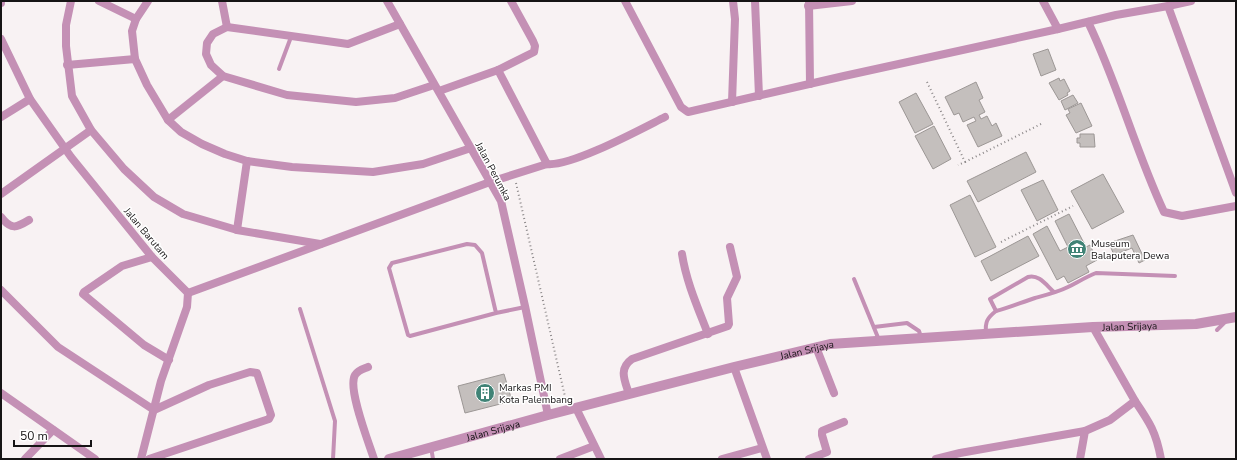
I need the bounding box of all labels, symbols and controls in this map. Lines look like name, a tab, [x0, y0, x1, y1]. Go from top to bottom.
street label: Jalan Perumka	[471, 139, 514, 203]
street label: Jalan Barutam	[120, 204, 172, 263]
place label: Museum Balaputera Dewa	[1091, 237, 1169, 263]
museum icon: Museum Balaputera Dewa	[1066, 238, 1088, 260]
street label: Jalan Srijaya	[1101, 319, 1157, 335]
street label: Jalan Srijaya	[778, 338, 834, 364]
place label: Markas PMI Kota Palembang	[499, 381, 573, 407]
building icon: Markas PMI Kota Palembang	[474, 382, 496, 404]
street label: Jalan Srijaya	[464, 417, 522, 446]
scale bar	[14, 422, 91, 448]
text: 50 m	[20, 428, 48, 444]

